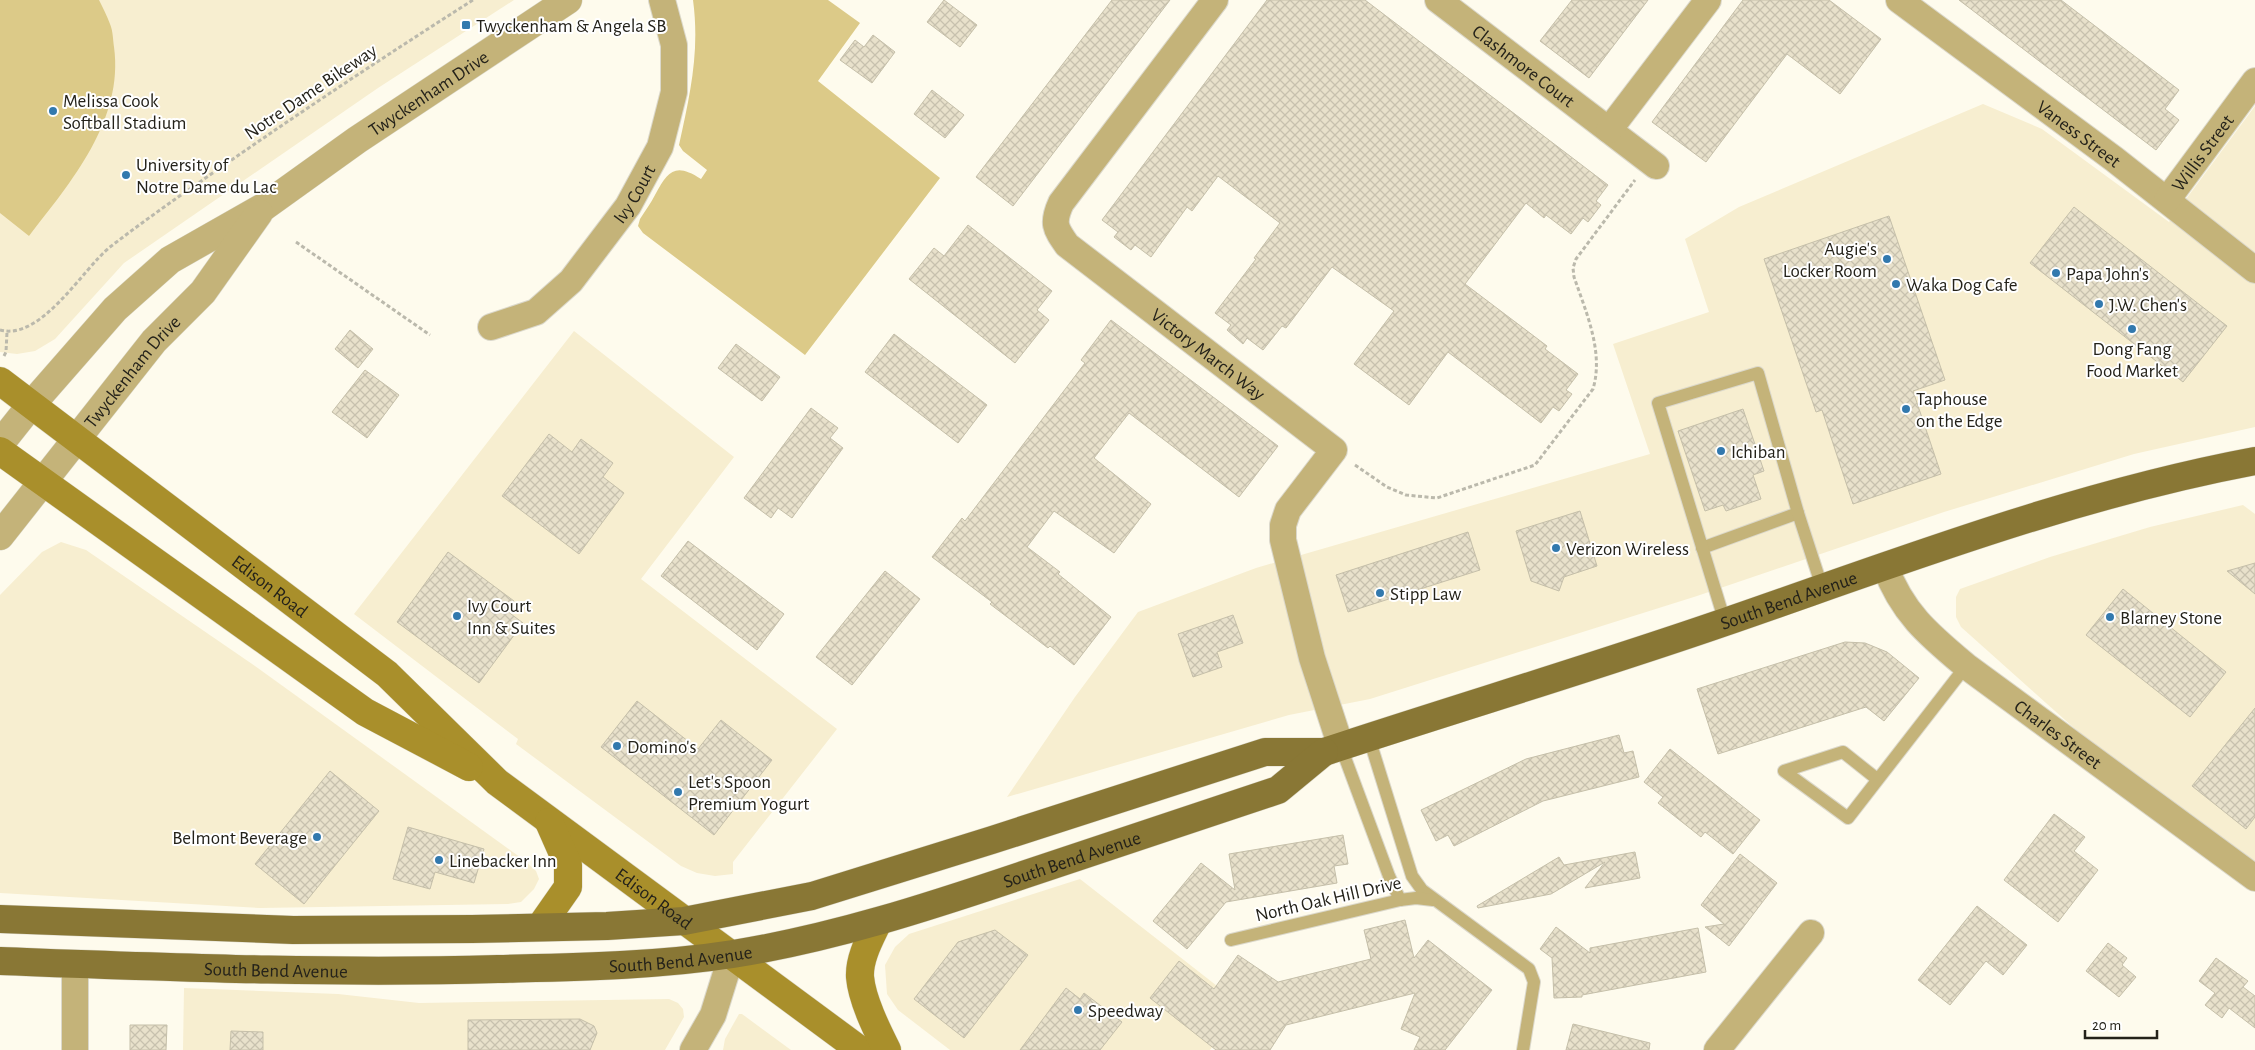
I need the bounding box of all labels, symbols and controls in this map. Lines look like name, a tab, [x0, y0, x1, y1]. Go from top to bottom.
place label: Twyckenham & Angela SB	[476, 17, 666, 36]
marker: Twyckenham & Angela SB	[460, 19, 472, 31]
street label: Clashmore Court	[1468, 22, 1578, 111]
street label: Notre Dame Bikeway	[241, 41, 380, 143]
street label: Twyckenham Drive	[366, 48, 492, 140]
place label: Melissa Cook Softball Stadium	[63, 92, 187, 133]
street label: Vaness Street	[2033, 97, 2124, 171]
marker: Melissa Cook Softball Stadium	[47, 105, 59, 117]
street label: Willis Street	[2169, 111, 2238, 195]
place label: University of Notre Dame du Lac	[136, 156, 277, 197]
street label: Ivy Court	[610, 162, 660, 227]
marker: University of Notre Dame du Lac	[120, 169, 132, 181]
place label: Augie's Locker Room	[1783, 240, 1877, 281]
marker: Augie's Locker Room	[1881, 253, 1893, 265]
place label: Papa John's	[2066, 265, 2149, 284]
marker: Papa John's	[2050, 267, 2062, 279]
place label: Waka Dog Cafe	[1906, 276, 2018, 295]
marker: Waka Dog Cafe	[1890, 278, 1902, 290]
place label: J.W. Chen's	[2109, 296, 2187, 315]
marker: J.W. Chen's	[2093, 298, 2105, 310]
street label: Victory March Way	[1147, 305, 1268, 404]
street label: Twyckenham Drive	[81, 313, 185, 432]
marker: Dong Fang Food Market	[2126, 323, 2138, 335]
place label: Dong Fang Food Market	[2086, 340, 2178, 381]
place label: Taphouse on the Edge	[1916, 390, 2002, 431]
marker: Taphouse on the Edge	[1900, 403, 1912, 415]
place label: Ichiban	[1731, 443, 1786, 462]
marker: Ichiban	[1715, 445, 1727, 457]
place label: Verizon Wireless	[1566, 540, 1689, 559]
marker: Verizon Wireless	[1550, 542, 1562, 554]
street label: Edison Road	[228, 552, 311, 622]
street label: South Bend Avenue	[1718, 569, 1860, 634]
place label: Stipp Law	[1390, 585, 1462, 604]
marker: Stipp Law	[1374, 587, 1386, 599]
place label: Ivy Court Inn & Suites	[467, 597, 556, 638]
place label: Blarney Stone	[2120, 609, 2222, 628]
marker: Ivy Court Inn & Suites	[451, 610, 463, 622]
marker: Blarney Stone	[2104, 611, 2116, 623]
street label: Charles Street	[2010, 697, 2105, 773]
place label: Domino's	[627, 738, 696, 757]
marker: Domino's	[611, 740, 623, 752]
place label: Let's Spoon Premium Yogurt	[688, 773, 809, 814]
marker: Let's Spoon Premium Yogurt	[672, 786, 684, 798]
street label: South Bend Avenue	[1001, 828, 1143, 892]
place label: Belmont Beverage	[172, 829, 307, 848]
marker: Belmont Beverage	[311, 831, 323, 843]
place label: Linebacker Inn	[449, 852, 557, 871]
marker: Linebacker Inn	[433, 854, 445, 866]
street label: Edison Road	[611, 865, 695, 934]
street label: North Oak Hill Drive	[1253, 873, 1403, 926]
street label: South Bend Avenue	[609, 943, 754, 977]
street label: South Bend Avenue	[204, 960, 348, 982]
place label: Speedway	[1088, 1002, 1163, 1021]
marker: Speedway	[1072, 1004, 1084, 1016]
scale bar	[2085, 1008, 2158, 1040]
text: 20 m	[2092, 1018, 2121, 1033]

